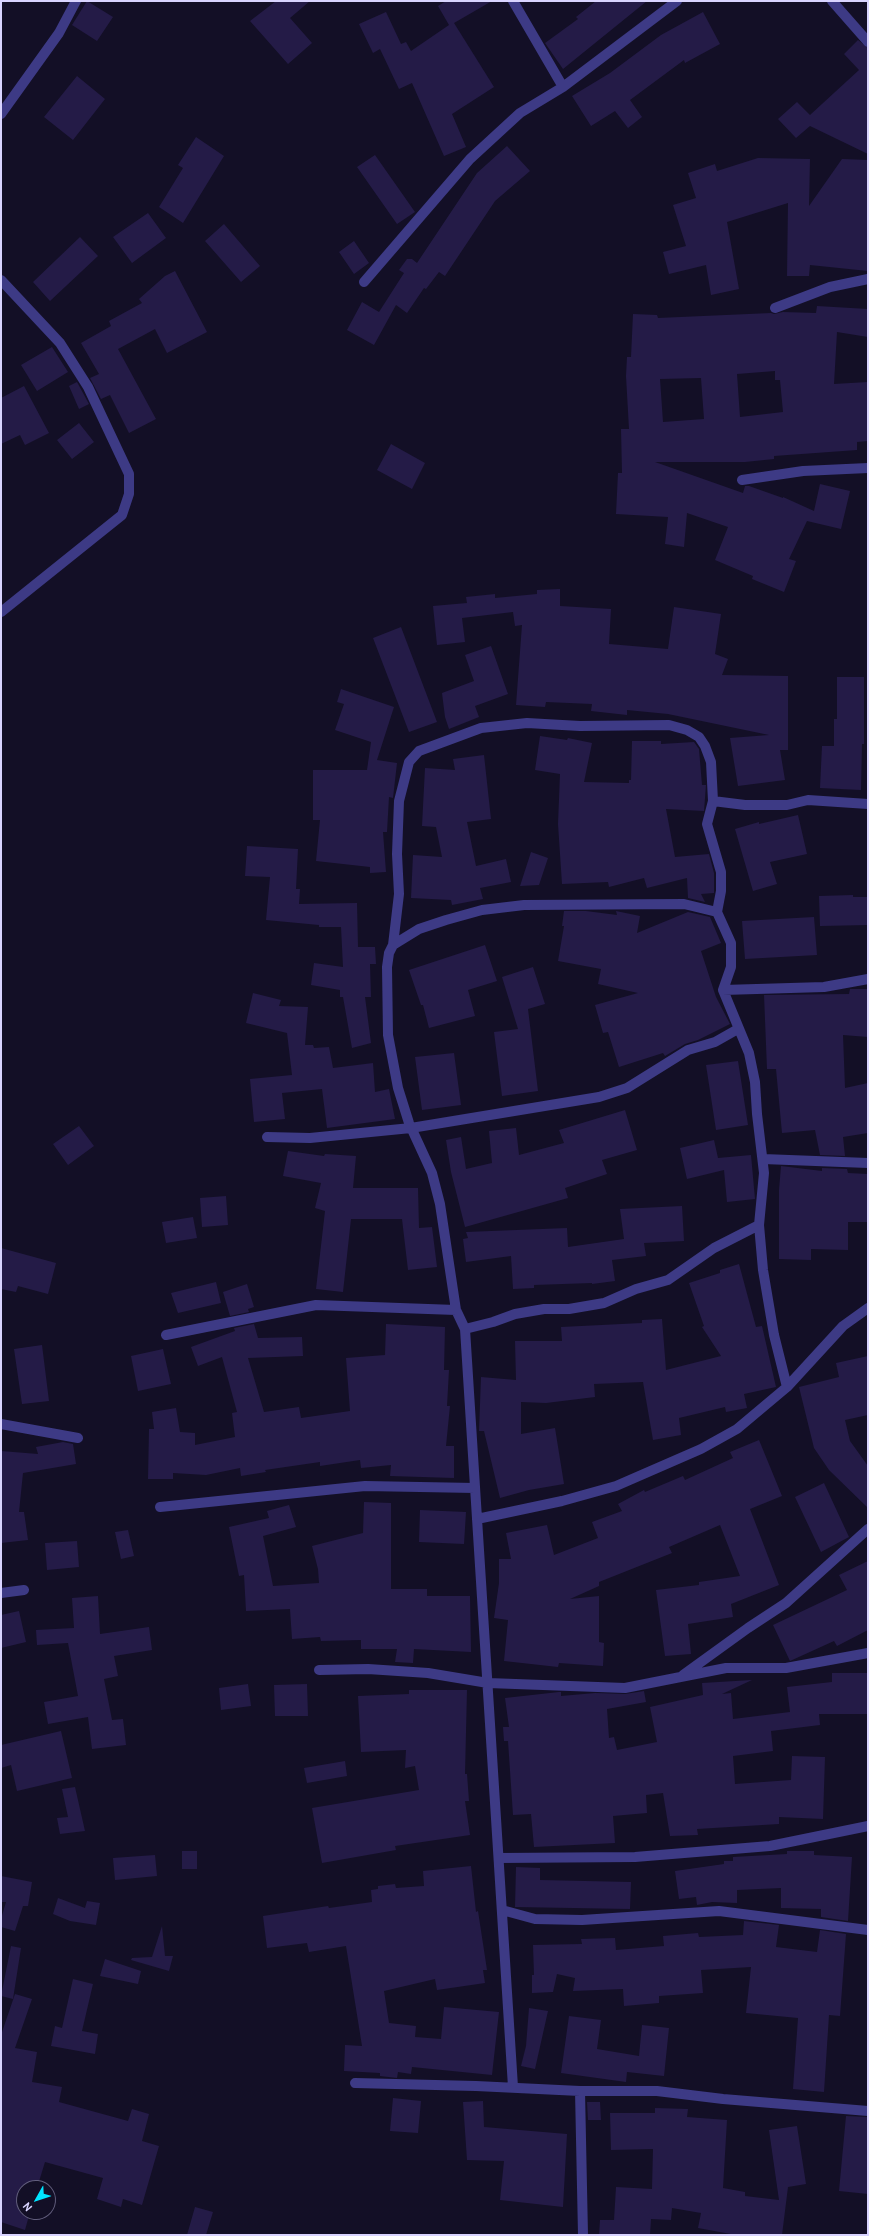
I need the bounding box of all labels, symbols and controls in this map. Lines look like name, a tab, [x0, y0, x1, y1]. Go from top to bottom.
north arrow	[16, 2180, 56, 2220]
text: N	[20, 2200, 35, 2214]

